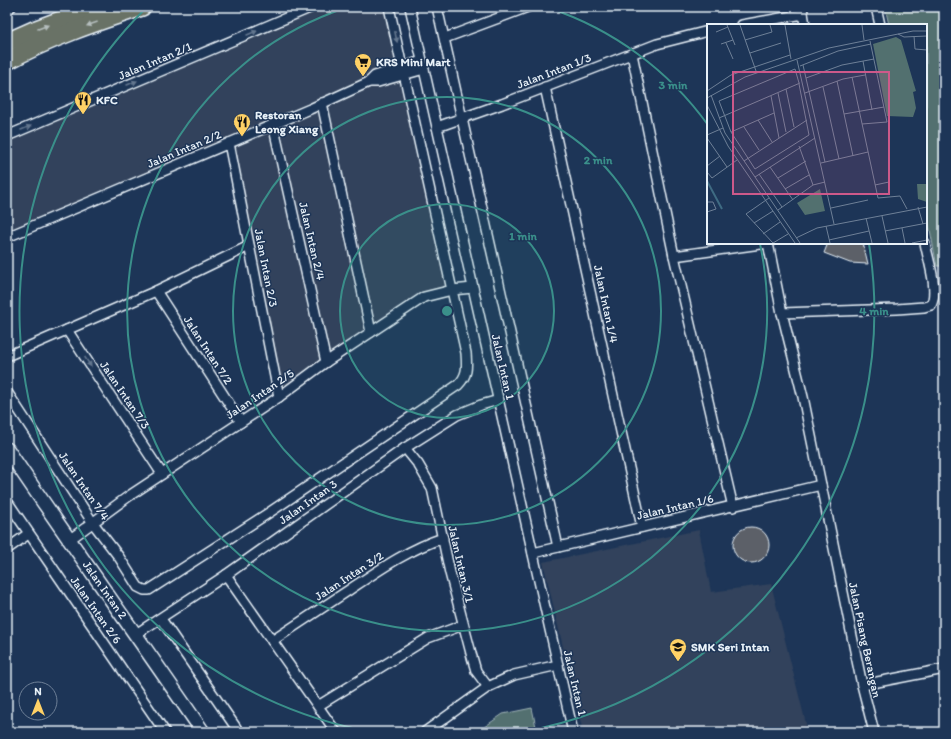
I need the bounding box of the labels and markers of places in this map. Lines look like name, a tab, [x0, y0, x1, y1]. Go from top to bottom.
supermarket icon: KRS Mini Mart	[353, 52, 373, 77]
place label: KRS Mini Mart	[376, 55, 451, 69]
restaurant icon: KFC	[73, 90, 93, 115]
place label: KFC	[96, 93, 118, 107]
place label: Restoran Leong Xiang	[255, 108, 319, 137]
restaurant icon: Restoran Leong Xiang	[232, 112, 252, 137]
centre of rings	[440, 304, 454, 318]
school or university icon: SMK Seri Intan	[668, 637, 688, 662]
place label: SMK Seri Intan	[691, 640, 769, 654]

